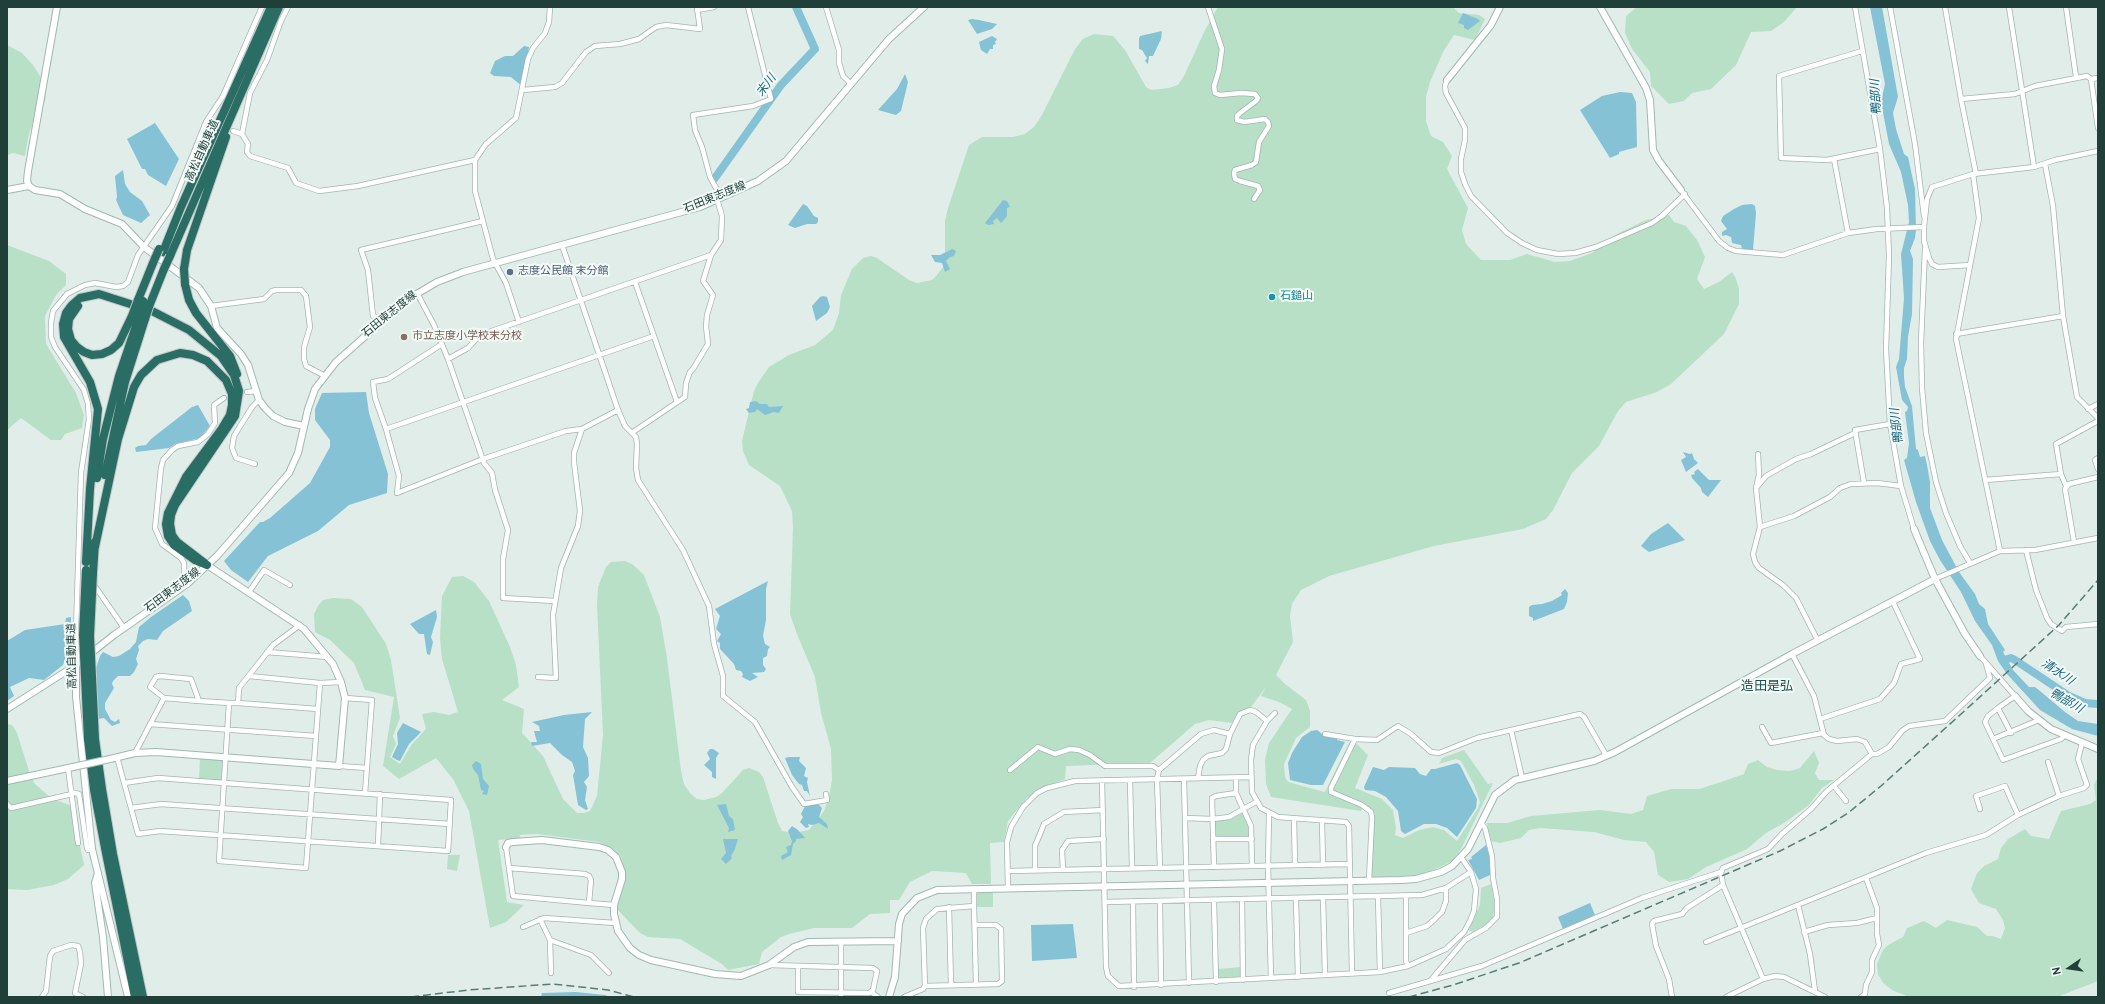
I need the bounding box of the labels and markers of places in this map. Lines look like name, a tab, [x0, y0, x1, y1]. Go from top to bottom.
place label: 志度公民館 末分館	[518, 265, 609, 279]
marker: 志度公民館 末分館	[505, 267, 515, 277]
place label: 石鎚山	[1280, 290, 1313, 304]
marker: 石鎚山	[1267, 292, 1277, 302]
place label: 市立志度小学校末分校	[412, 330, 522, 344]
marker: 市立志度小学校末分校	[399, 332, 409, 342]

